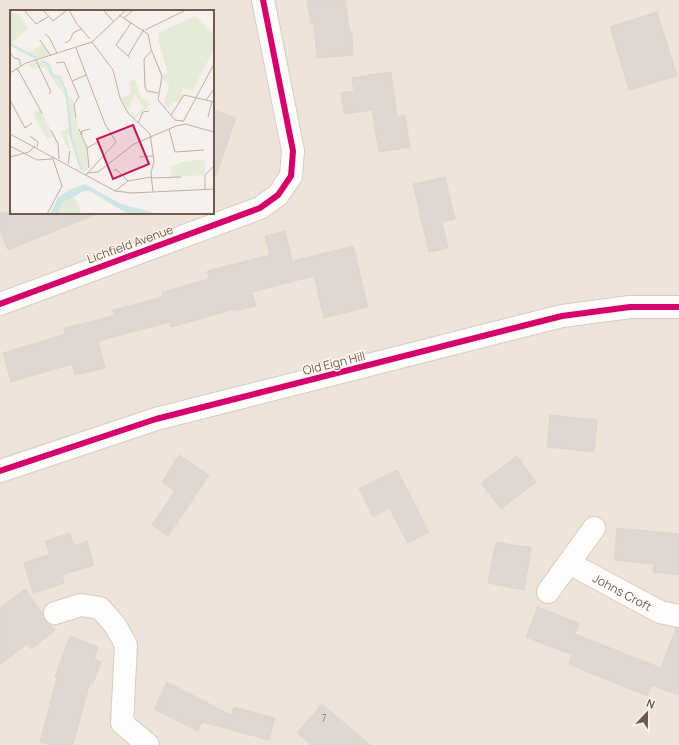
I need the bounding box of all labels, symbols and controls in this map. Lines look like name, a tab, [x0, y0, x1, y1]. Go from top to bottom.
inset map	[10, 10, 214, 214]
street label: Lichfield Avenue	[85, 221, 175, 267]
street label: Old Eign Hill	[301, 347, 367, 379]
street label: Johns Croft	[590, 569, 655, 615]
north arrow	[627, 693, 667, 733]
text: N	[644, 695, 657, 712]
house number: 7	[321, 711, 327, 725]

